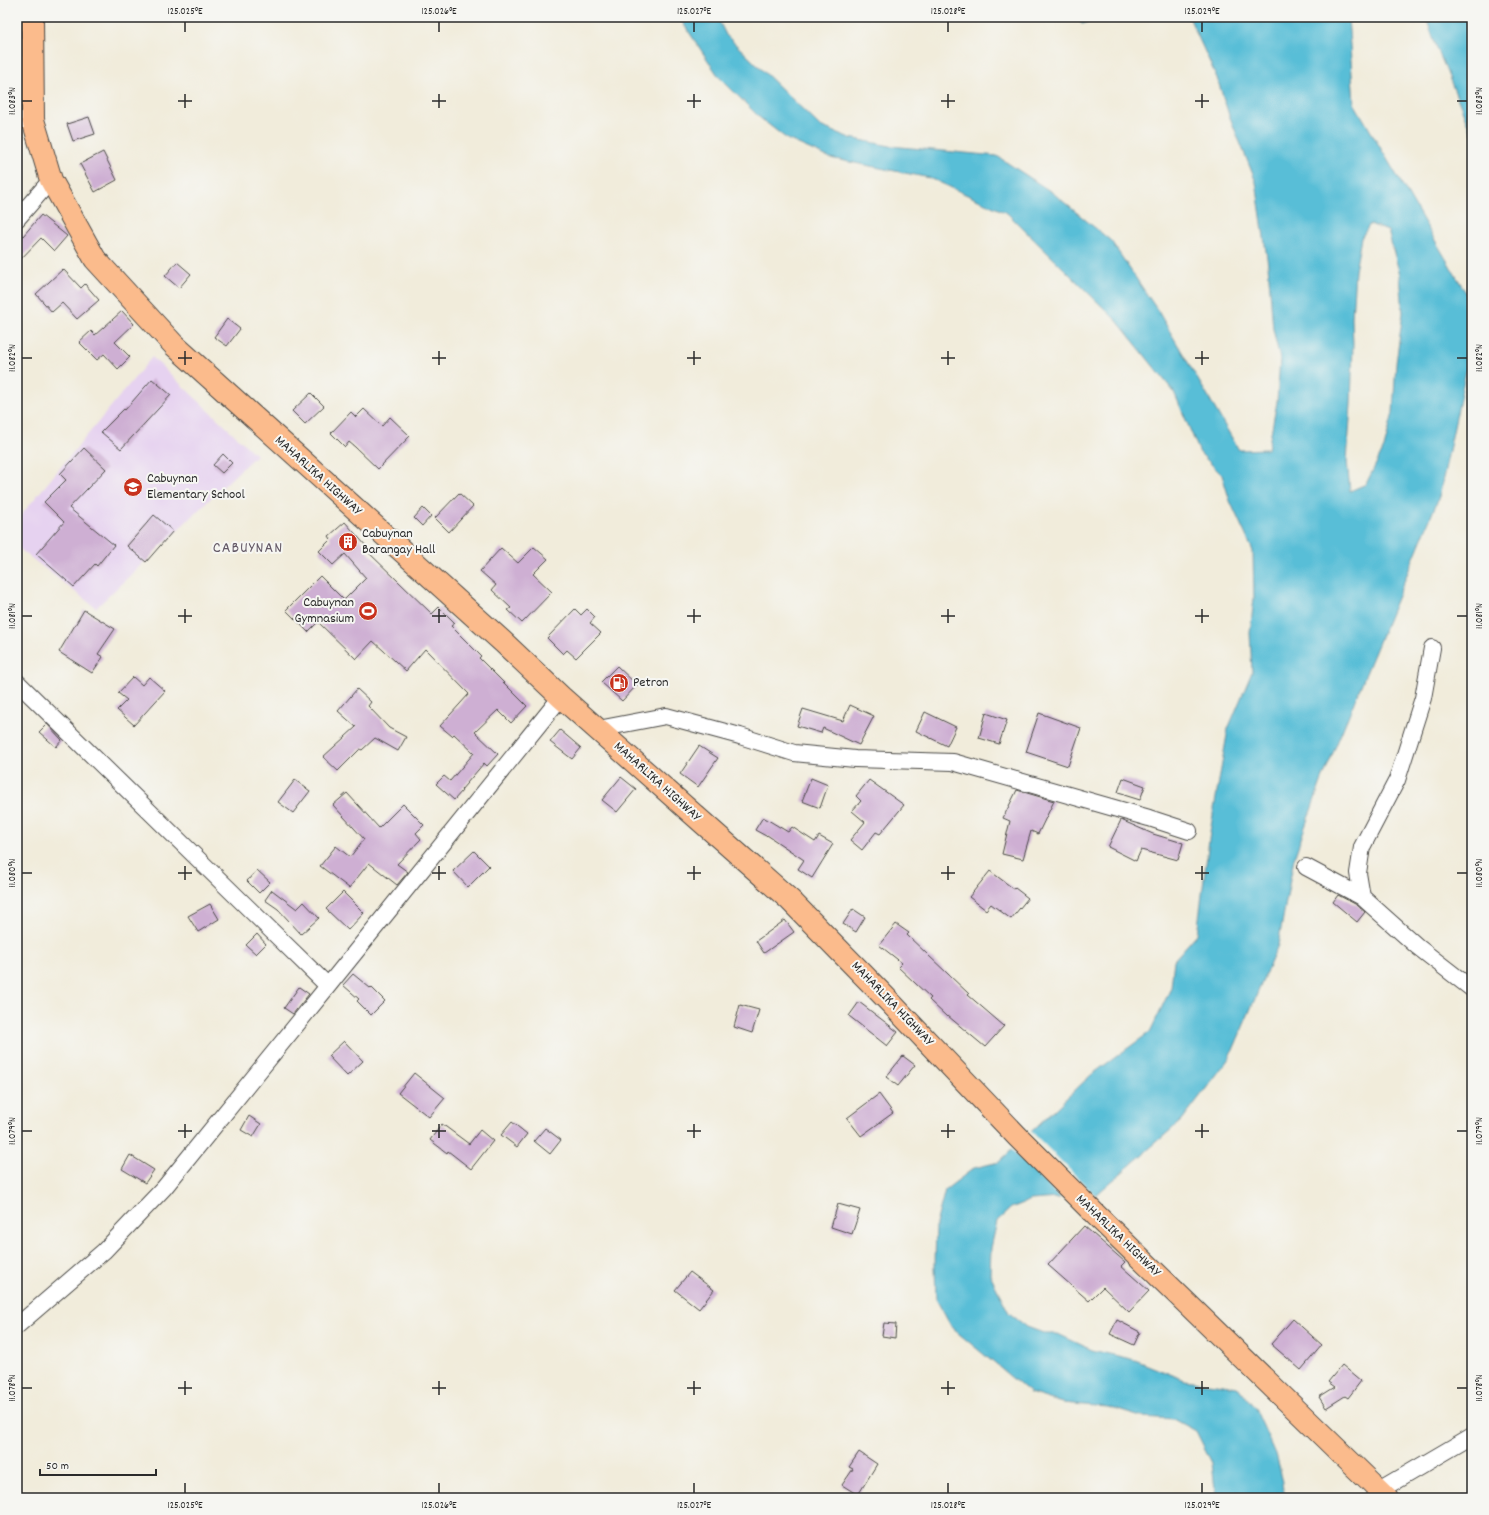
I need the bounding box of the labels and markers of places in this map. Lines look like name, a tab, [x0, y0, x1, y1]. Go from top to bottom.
place label: Cabuynan Elementary School	[147, 469, 246, 505]
school or university icon: Cabuynan Elementary School	[122, 476, 144, 498]
place label: Cabuynan Barangay Hall	[362, 524, 436, 560]
building icon: Cabuynan Barangay Hall	[337, 531, 359, 553]
place label: Cabuynan Gymnasium	[295, 593, 354, 629]
sports icon: Cabuynan Gymnasium	[357, 600, 379, 622]
fuel station icon: Petron	[608, 672, 630, 694]
place label: Petron	[633, 673, 669, 693]

